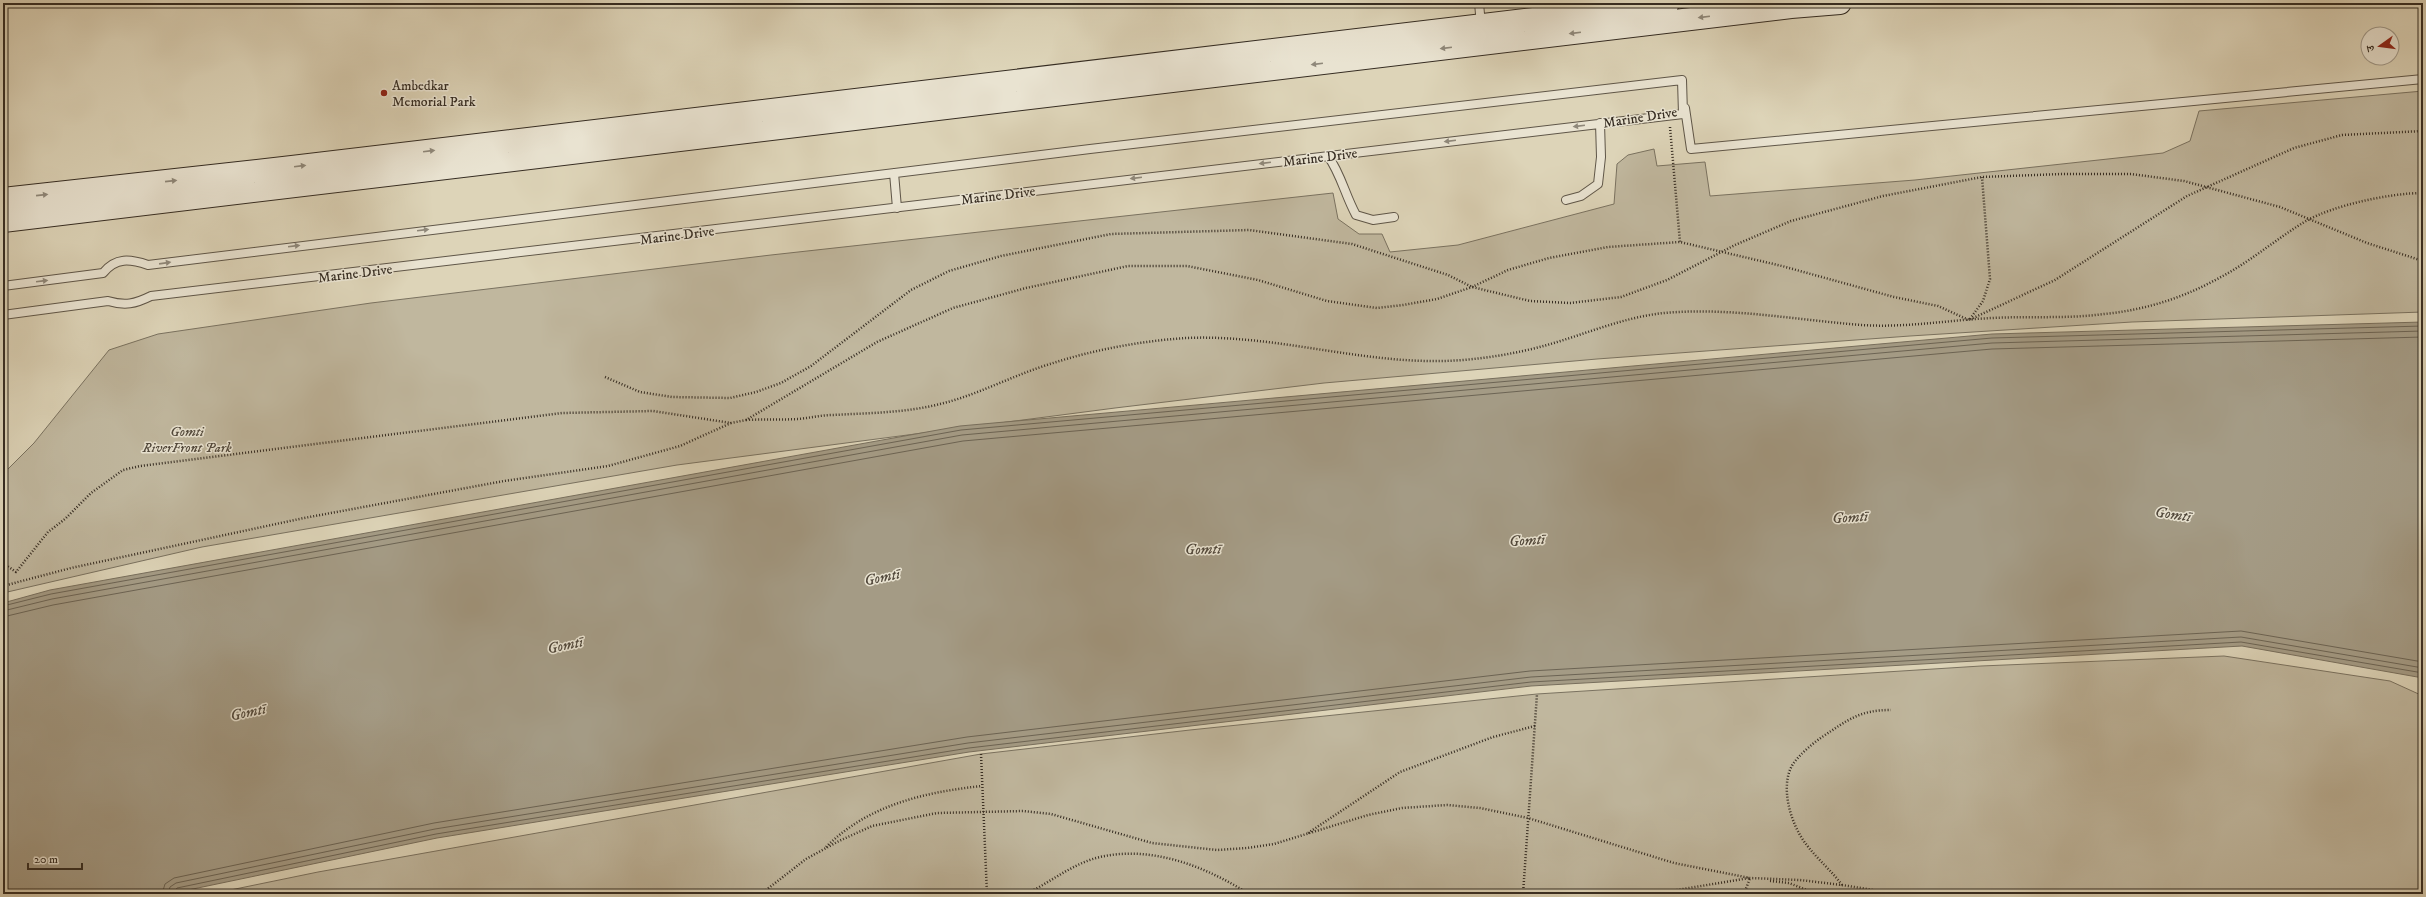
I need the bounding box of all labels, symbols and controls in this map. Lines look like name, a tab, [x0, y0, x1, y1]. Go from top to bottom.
one-way arrow	[1698, 14, 1710, 21]
north arrow	[2360, 26, 2400, 66]
one-way arrow	[1569, 30, 1581, 36]
text: उ	[2363, 42, 2379, 54]
one-way arrow	[1440, 45, 1452, 51]
one-way arrow	[1311, 60, 1323, 67]
place label: Ambedkar Memorial Park	[392, 77, 476, 111]
marker: Ambedkar Memorial Park	[379, 88, 389, 98]
street label: Marine Drive	[1602, 103, 1679, 133]
one-way arrow	[1573, 123, 1585, 129]
one-way arrow	[1444, 138, 1456, 144]
street label: Marine Drive	[1282, 144, 1359, 171]
one-way arrow	[423, 148, 435, 154]
one-way arrow	[1259, 160, 1271, 166]
one-way arrow	[294, 163, 306, 170]
one-way arrow	[1130, 175, 1142, 182]
one-way arrow	[165, 178, 177, 184]
street label: Marine Drive	[960, 182, 1037, 209]
one-way arrow	[36, 192, 48, 198]
street label: Marine Drive	[639, 222, 716, 249]
one-way arrow	[417, 227, 429, 234]
one-way arrow	[288, 243, 300, 249]
one-way arrow	[159, 260, 171, 266]
street label: Marine Drive	[317, 260, 394, 287]
one-way arrow	[36, 277, 48, 284]
park label: Gomti RiverFront Park	[141, 423, 232, 457]
water label: Gomtī	[2154, 503, 2194, 527]
water label: Gomtī	[1831, 507, 1871, 528]
water label: Gomtī	[1508, 530, 1548, 551]
water label: Gomtī	[1185, 540, 1223, 559]
water label: Gomtī	[863, 564, 904, 591]
water label: Gomtī	[546, 632, 587, 659]
water label: Gomtī	[229, 699, 270, 726]
scale bar	[28, 845, 82, 871]
text: 20 m	[34, 852, 58, 867]

